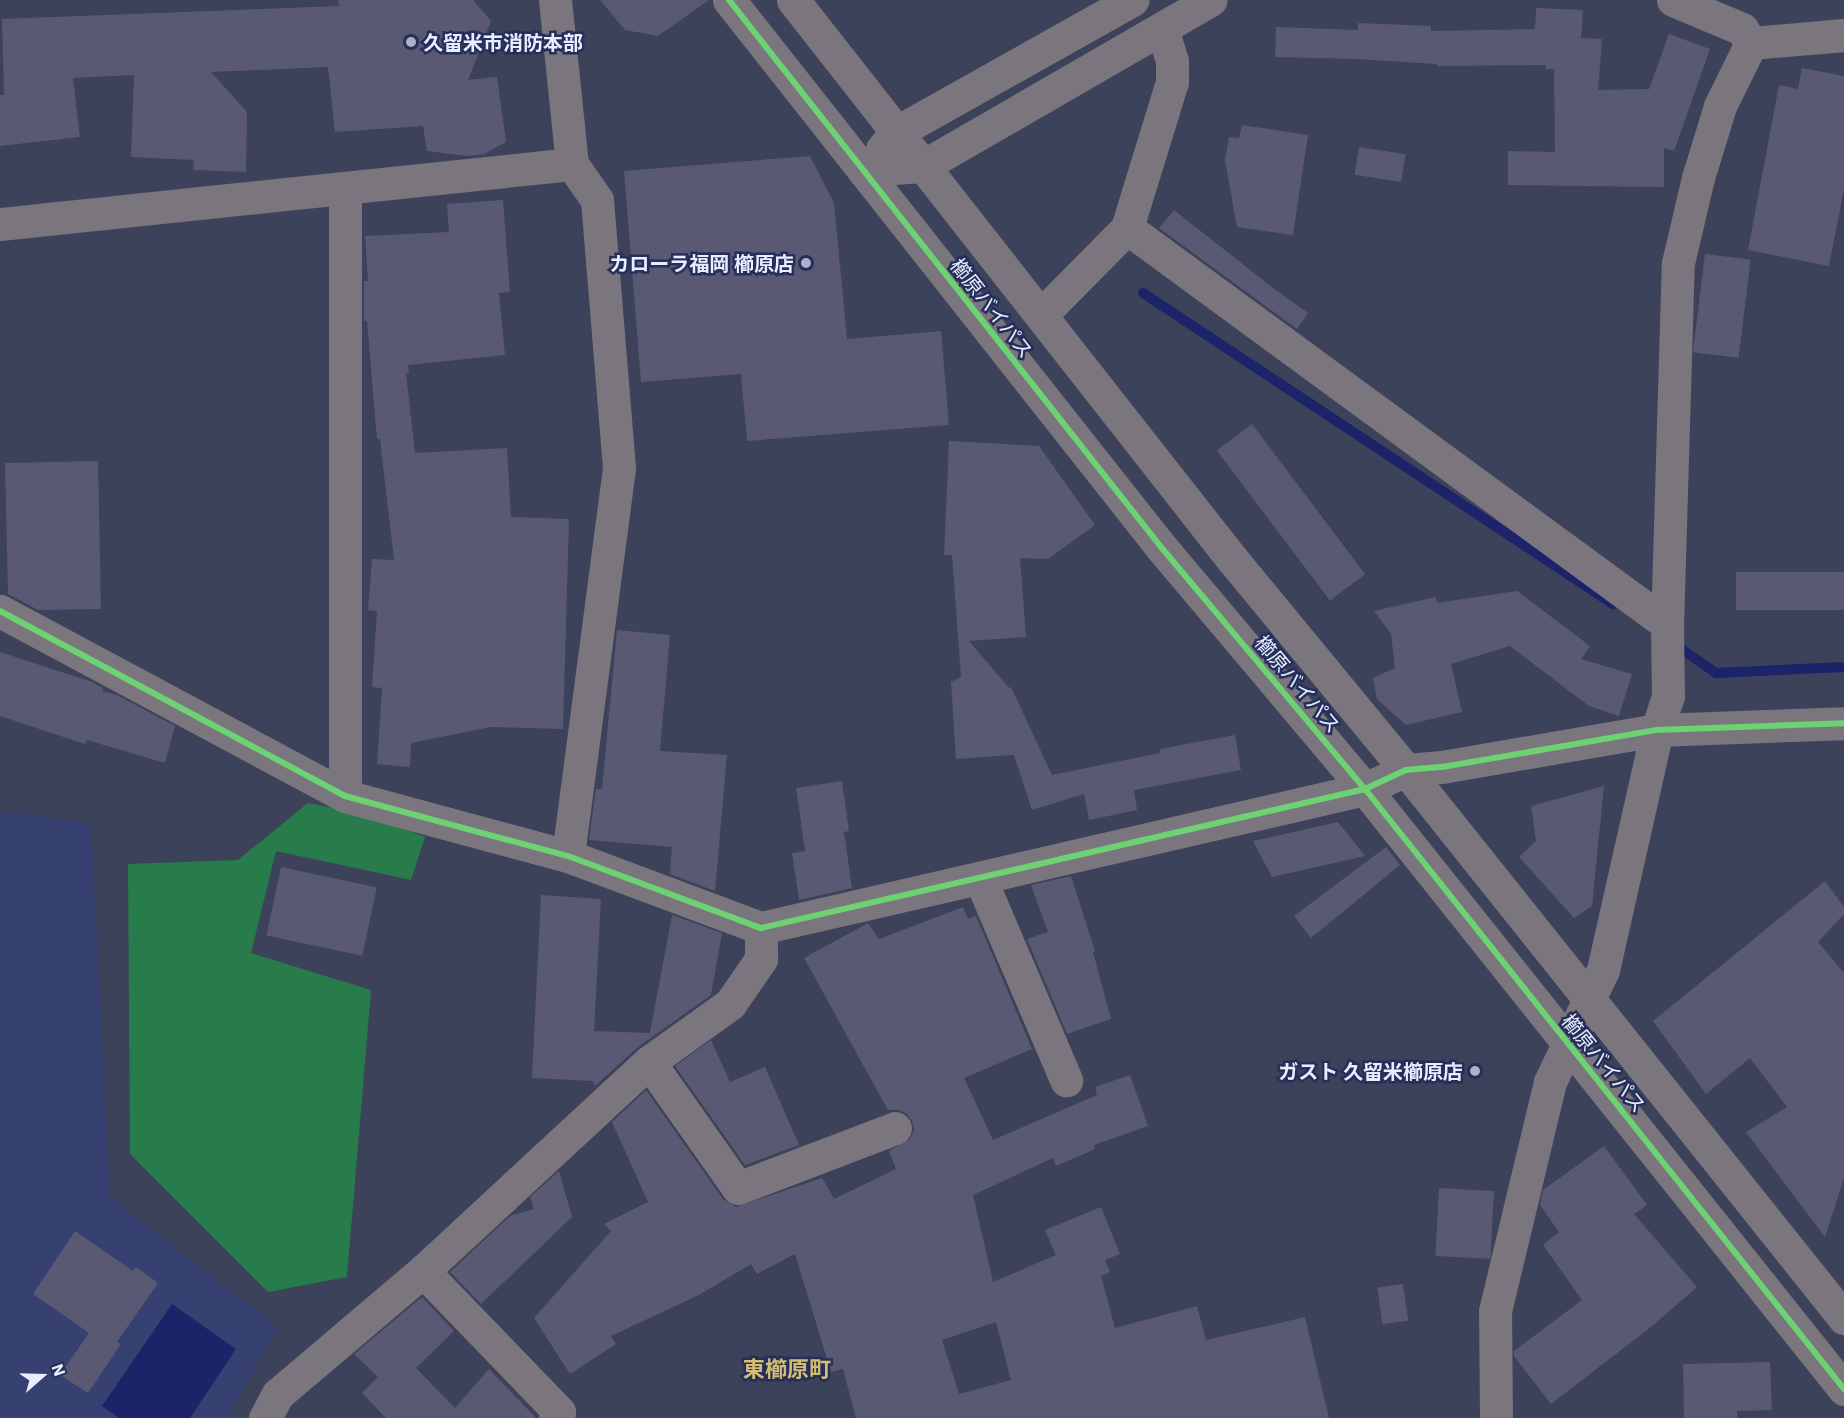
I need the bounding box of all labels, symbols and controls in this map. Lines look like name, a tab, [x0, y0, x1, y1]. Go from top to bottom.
place label: 久留米市消防本部	[423, 30, 583, 54]
marker: 久留米市消防本部	[404, 35, 418, 49]
place label: カローラ福岡 櫛原店	[609, 251, 794, 275]
street label: 櫛原バイパス	[946, 253, 1038, 363]
marker: カローラ福岡 櫛原店	[799, 256, 813, 270]
street label: 櫛原バイパス	[1250, 630, 1346, 738]
street label: 櫛原バイパス	[1557, 1009, 1651, 1117]
place label: ガスト 久留米櫛原店	[1278, 1059, 1463, 1083]
marker: ガスト 久留米櫛原店	[1468, 1064, 1482, 1078]
north arrow	[12, 1346, 72, 1406]
district label: 東櫛原町	[743, 1356, 831, 1382]
text: N	[48, 1361, 70, 1379]

